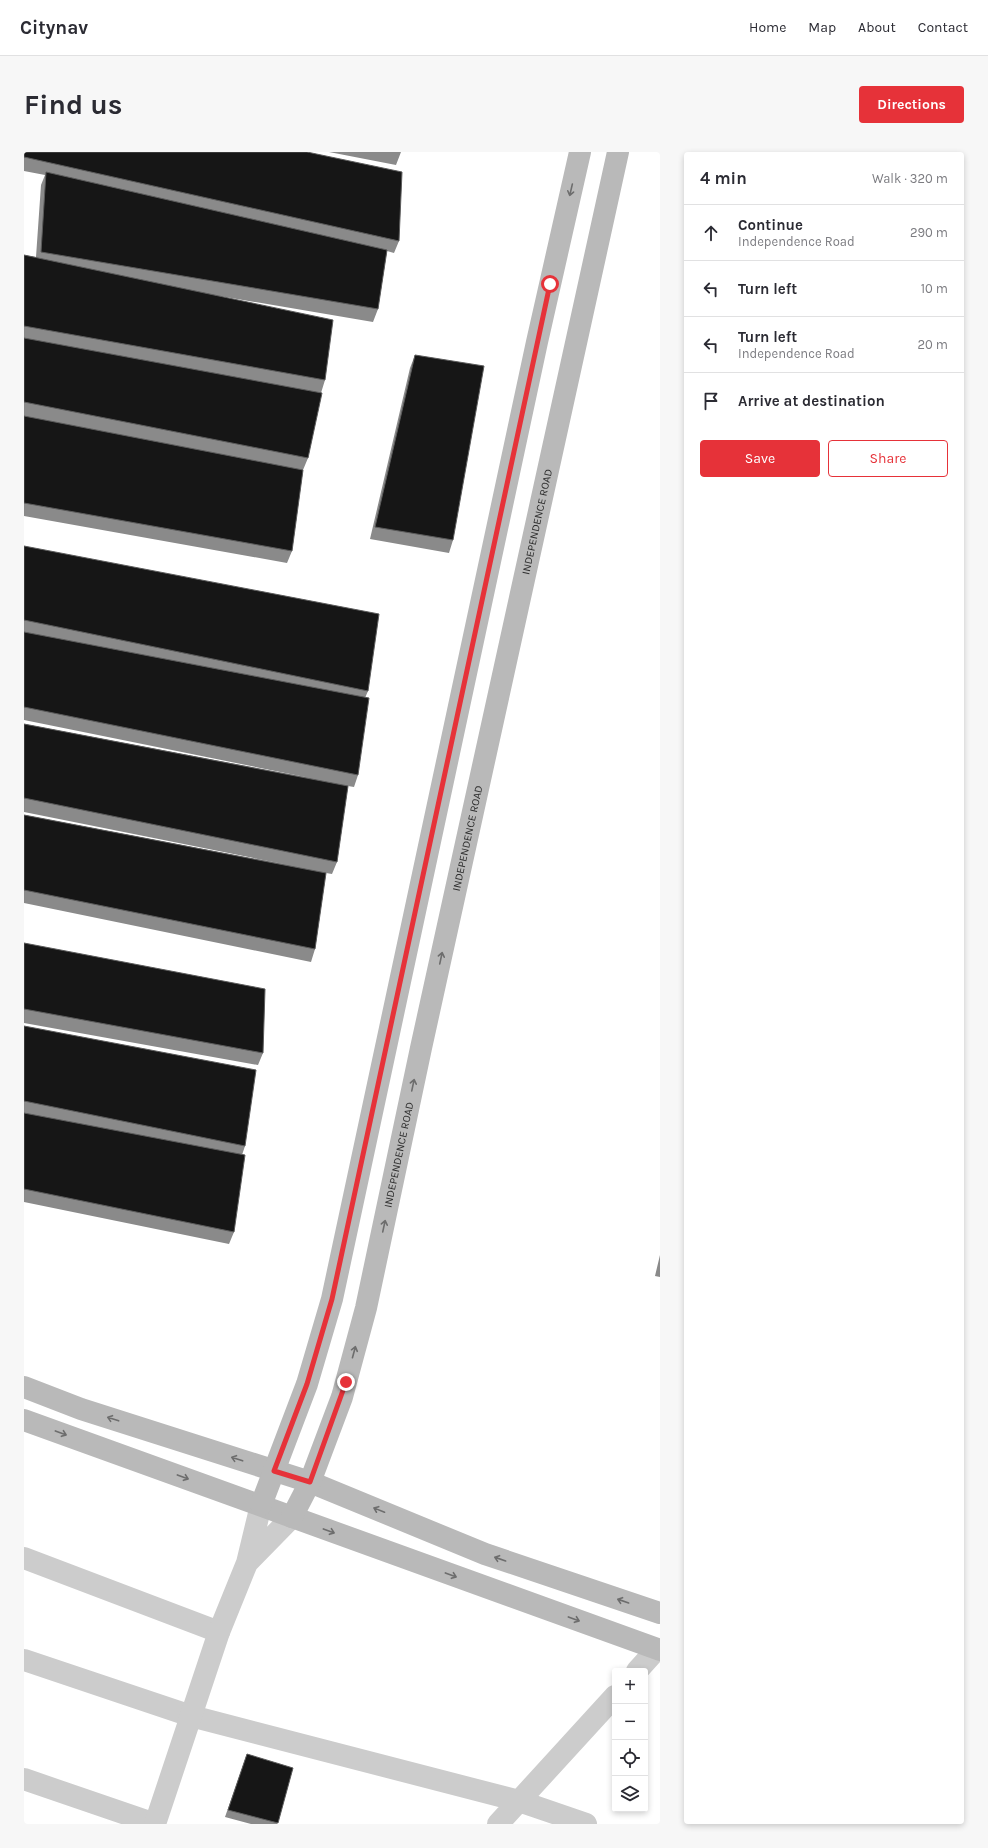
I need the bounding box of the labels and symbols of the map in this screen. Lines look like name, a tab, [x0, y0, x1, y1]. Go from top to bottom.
one-way arrow	[567, 183, 575, 196]
route start	[541, 275, 559, 293]
street label: INDEPENDENCE ROAD	[519, 468, 555, 576]
street label: INDEPENDENCE ROAD	[449, 784, 485, 892]
one-way arrow	[437, 952, 445, 965]
one-way arrow	[410, 1079, 418, 1092]
street label: INDEPENDENCE ROAD	[381, 1101, 416, 1209]
one-way arrow	[380, 1220, 388, 1233]
one-way arrow	[351, 1346, 358, 1359]
route end	[337, 1373, 355, 1391]
one-way arrow	[107, 1415, 120, 1422]
one-way arrow	[54, 1430, 66, 1438]
one-way arrow	[231, 1455, 244, 1462]
one-way arrow	[177, 1474, 190, 1481]
one-way arrow	[374, 1506, 386, 1514]
one-way arrow	[323, 1527, 335, 1535]
one-way arrow	[495, 1554, 507, 1562]
one-way arrow	[445, 1571, 457, 1579]
one-way arrow	[617, 1597, 630, 1604]
one-way arrow	[567, 1616, 580, 1623]

